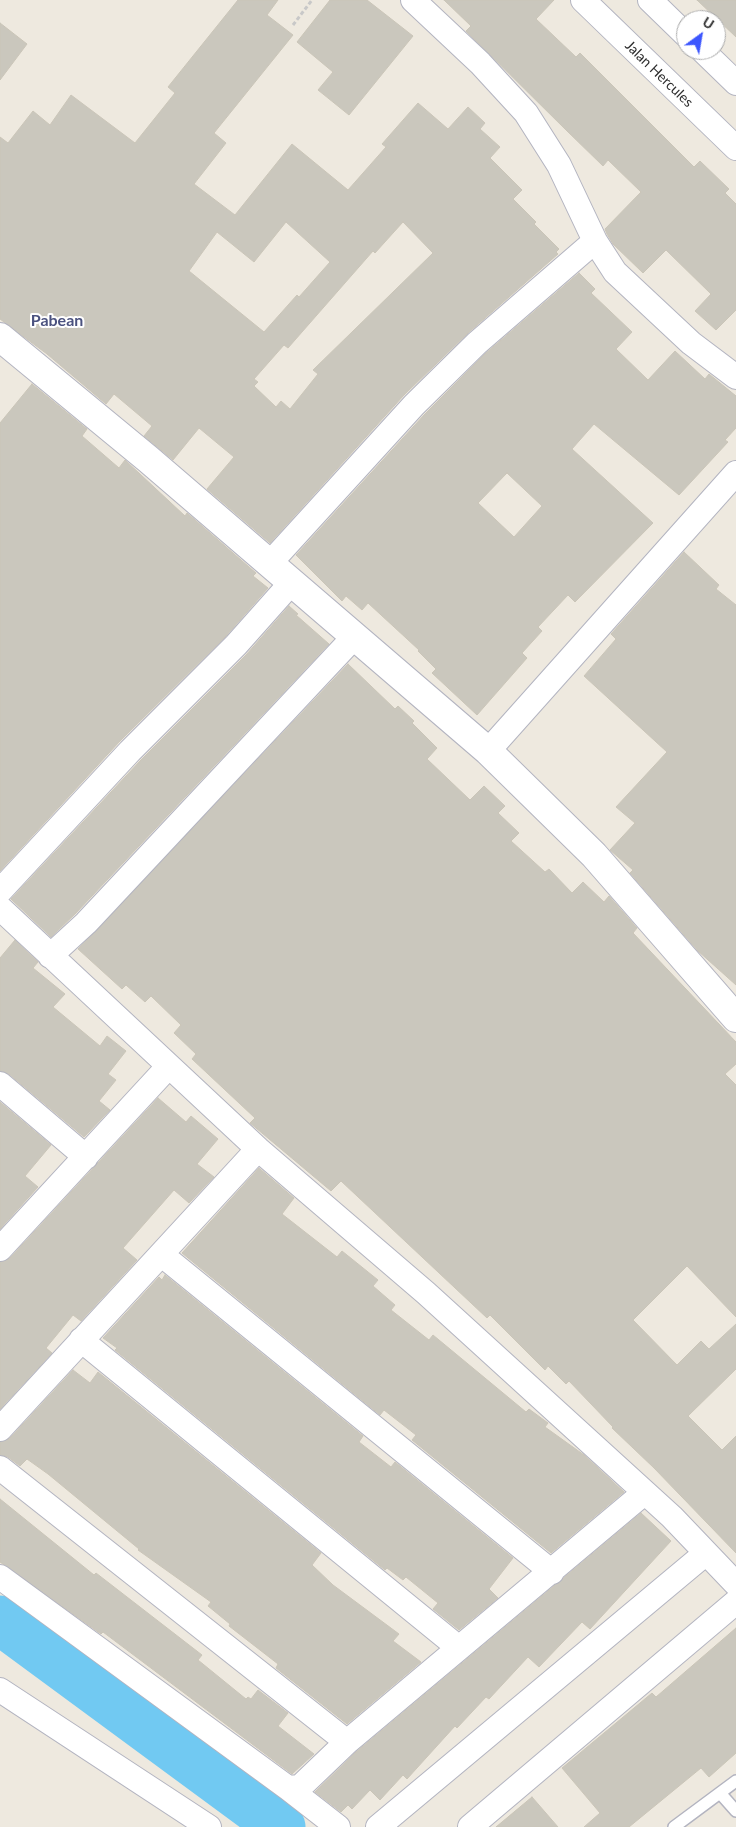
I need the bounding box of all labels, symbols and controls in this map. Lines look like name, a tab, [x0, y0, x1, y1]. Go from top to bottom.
north arrow	[676, 10, 726, 60]
text: U	[700, 13, 718, 33]
street label: Jalan Hercules	[621, 37, 697, 111]
district label: Pabean	[31, 311, 83, 331]

